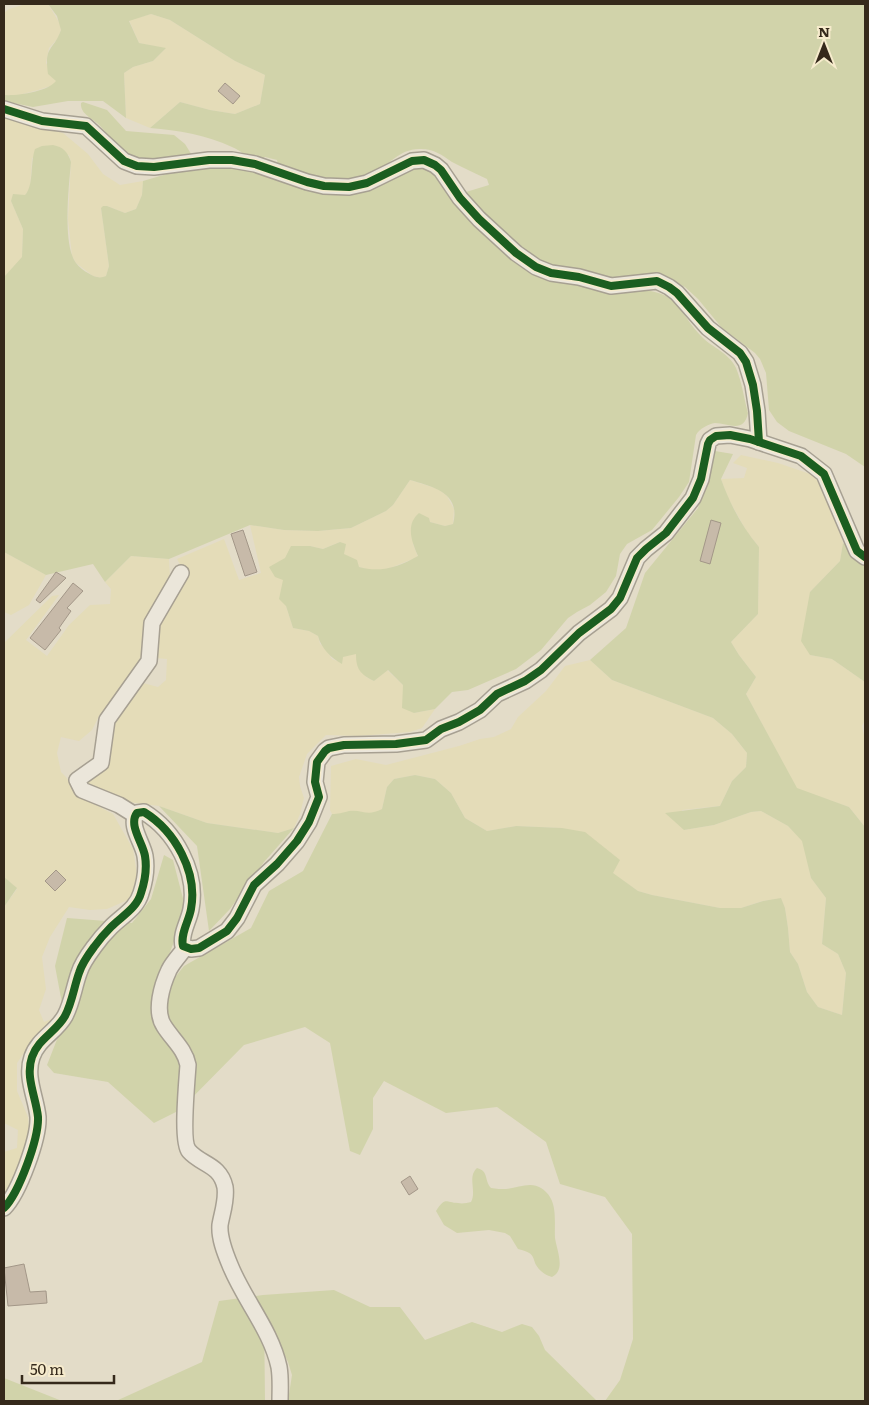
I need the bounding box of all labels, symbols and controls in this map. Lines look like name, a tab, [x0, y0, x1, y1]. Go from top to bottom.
north arrow	[799, 20, 849, 70]
text: N	[818, 21, 830, 41]
scale bar	[22, 1352, 115, 1384]
text: 50 m	[30, 1357, 64, 1380]

